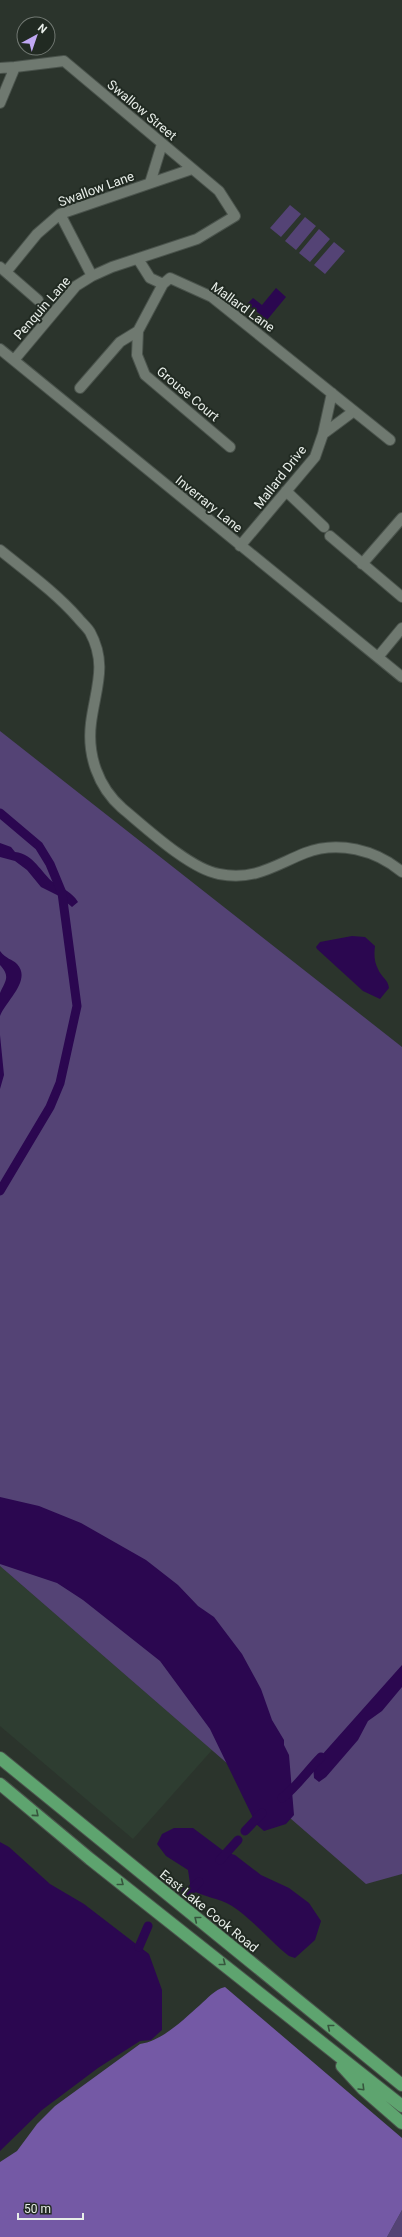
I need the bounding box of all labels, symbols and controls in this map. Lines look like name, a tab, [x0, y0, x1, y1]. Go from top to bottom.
north arrow	[16, 16, 56, 56]
text: N	[35, 21, 49, 36]
street label: Swallow Street	[104, 77, 180, 143]
street label: Swallow Lane	[56, 168, 136, 210]
street label: Penquin Lane	[11, 273, 73, 343]
street label: Mallard Lane	[208, 279, 278, 335]
street label: Grouse Court	[154, 364, 222, 424]
street label: Mallard Drive	[251, 442, 309, 512]
street label: Inverrary Lane	[173, 473, 245, 536]
one-way arrow	[31, 1810, 39, 1817]
street label: East Lake Cook Road	[157, 1867, 261, 1955]
one-way arrow	[116, 1878, 123, 1885]
one-way arrow	[194, 1917, 201, 1924]
one-way arrow	[219, 1958, 226, 1965]
one-way arrow	[328, 2025, 335, 2032]
one-way arrow	[357, 2083, 365, 2090]
scale bar	[18, 2195, 83, 2221]
text: 50 m	[24, 2202, 51, 2216]

